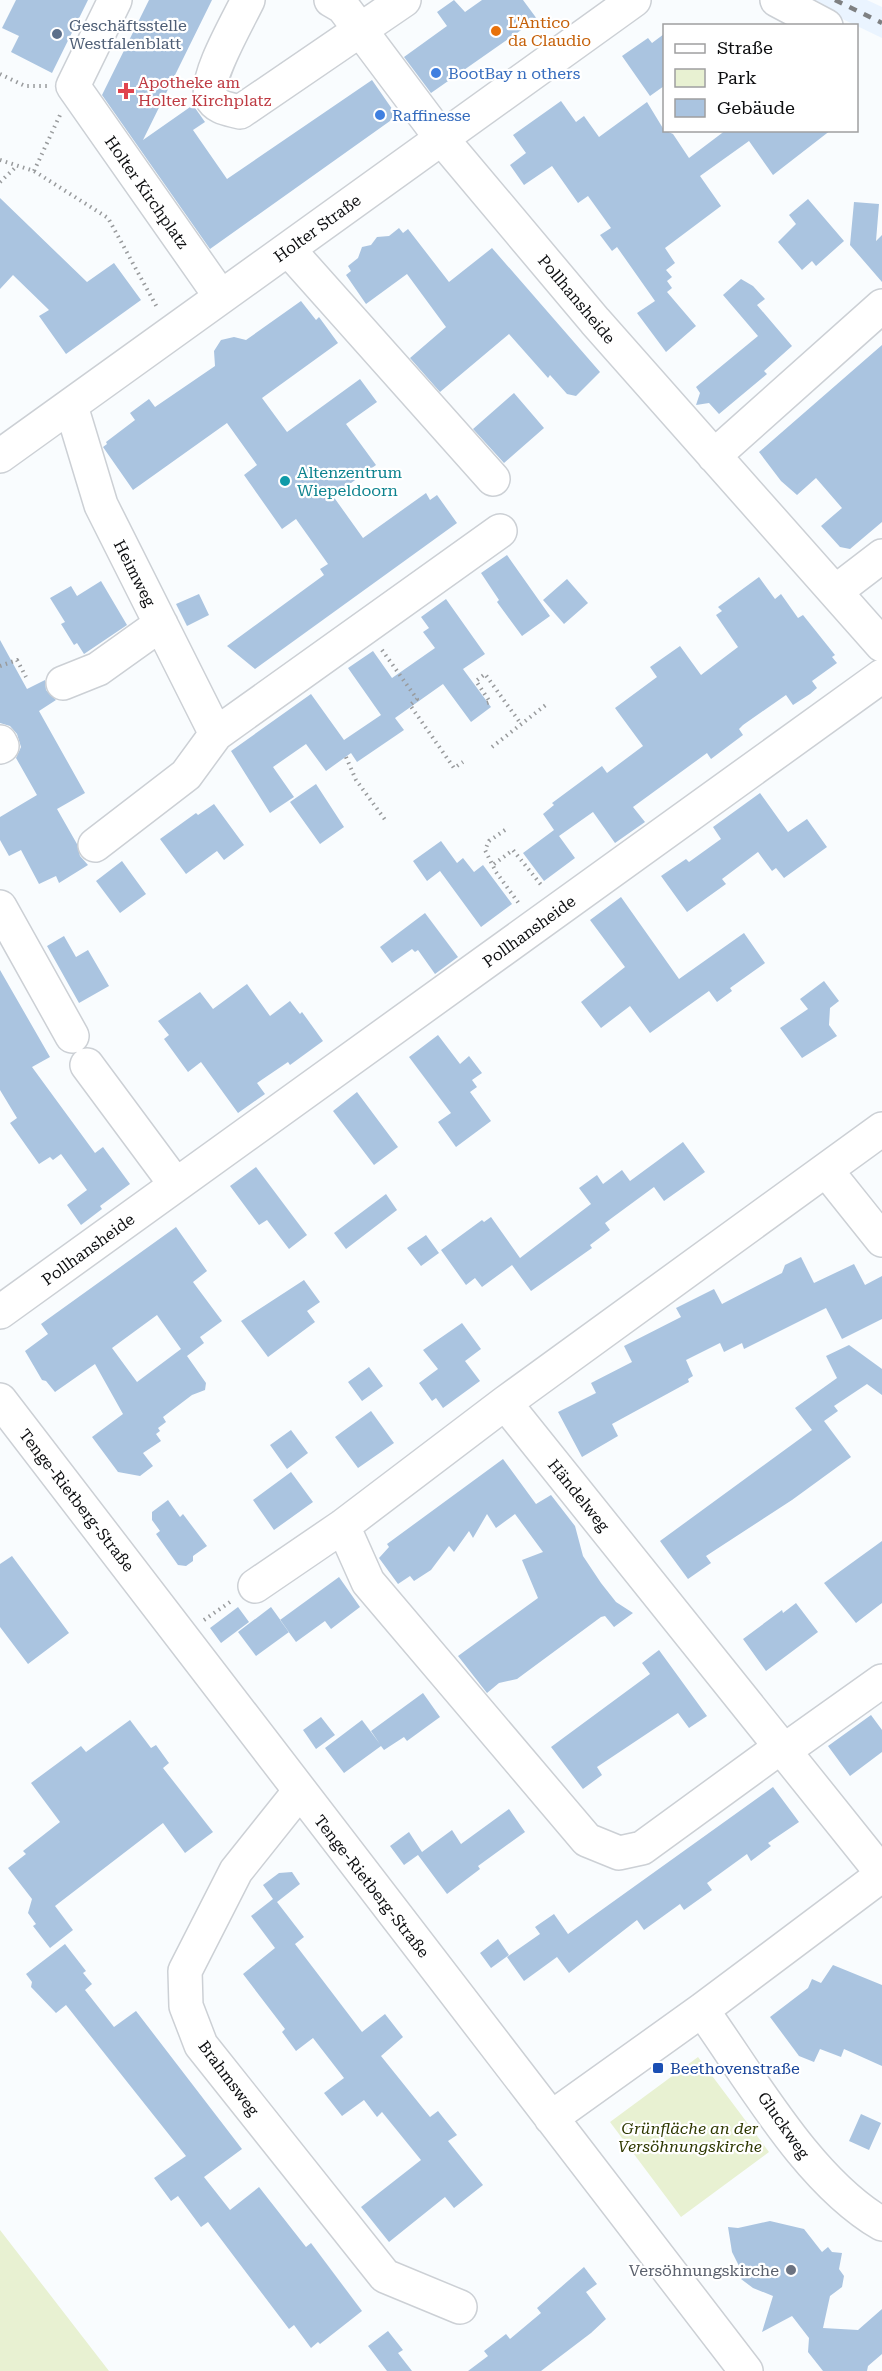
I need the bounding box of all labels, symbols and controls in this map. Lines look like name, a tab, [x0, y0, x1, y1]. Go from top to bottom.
place label: L'Antico da Claudio	[508, 13, 591, 50]
place label: Geschäftsstelle Westfalenblatt	[69, 16, 187, 53]
marker: L'Antico da Claudio	[489, 24, 503, 38]
legend	[663, 24, 858, 132]
marker: Geschäftsstelle Westfalenblatt	[50, 27, 64, 41]
text: Straße	[717, 37, 773, 58]
place label: BootBay n others	[448, 64, 581, 83]
marker: BootBay n others	[429, 66, 443, 80]
text: Park	[717, 67, 757, 88]
place label: Apotheke am Holter Kirchplatz	[138, 73, 272, 110]
marker: Apotheke am Holter Kirchplatz	[119, 84, 133, 98]
text: Gebäude	[717, 97, 795, 118]
place label: Raffinesse	[392, 106, 471, 125]
marker: Raffinesse	[373, 108, 387, 122]
street label: Holter Kirchplatz	[101, 132, 193, 253]
street label: Holter Straße	[270, 190, 365, 266]
street label: Pollhansheide	[534, 251, 619, 348]
place label: Altenzentrum Wiepeldoorn	[297, 463, 402, 500]
marker: Altenzentrum Wiepeldoorn	[278, 474, 292, 488]
street label: Heimweg	[110, 537, 160, 611]
street label: Pollhansheide	[479, 891, 579, 971]
street label: Pollhansheide	[38, 1209, 138, 1289]
street label: Tenge-Rietberg-Straße	[15, 1425, 138, 1575]
street label: Händelweg	[544, 1456, 614, 1536]
street label: Tenge-Rietberg-Straße	[310, 1811, 433, 1961]
street label: Brahmsweg	[194, 2037, 263, 2120]
place label: Beethovenstraße	[670, 2059, 800, 2078]
marker: Beethovenstraße	[651, 2061, 665, 2075]
street label: Gluckweg	[754, 2088, 814, 2163]
park label: Grünfläche an der Versöhnungskirche	[618, 2119, 762, 2156]
place label: Versöhnungskirche	[629, 2261, 779, 2280]
marker: Versöhnungskirche	[784, 2263, 798, 2277]

